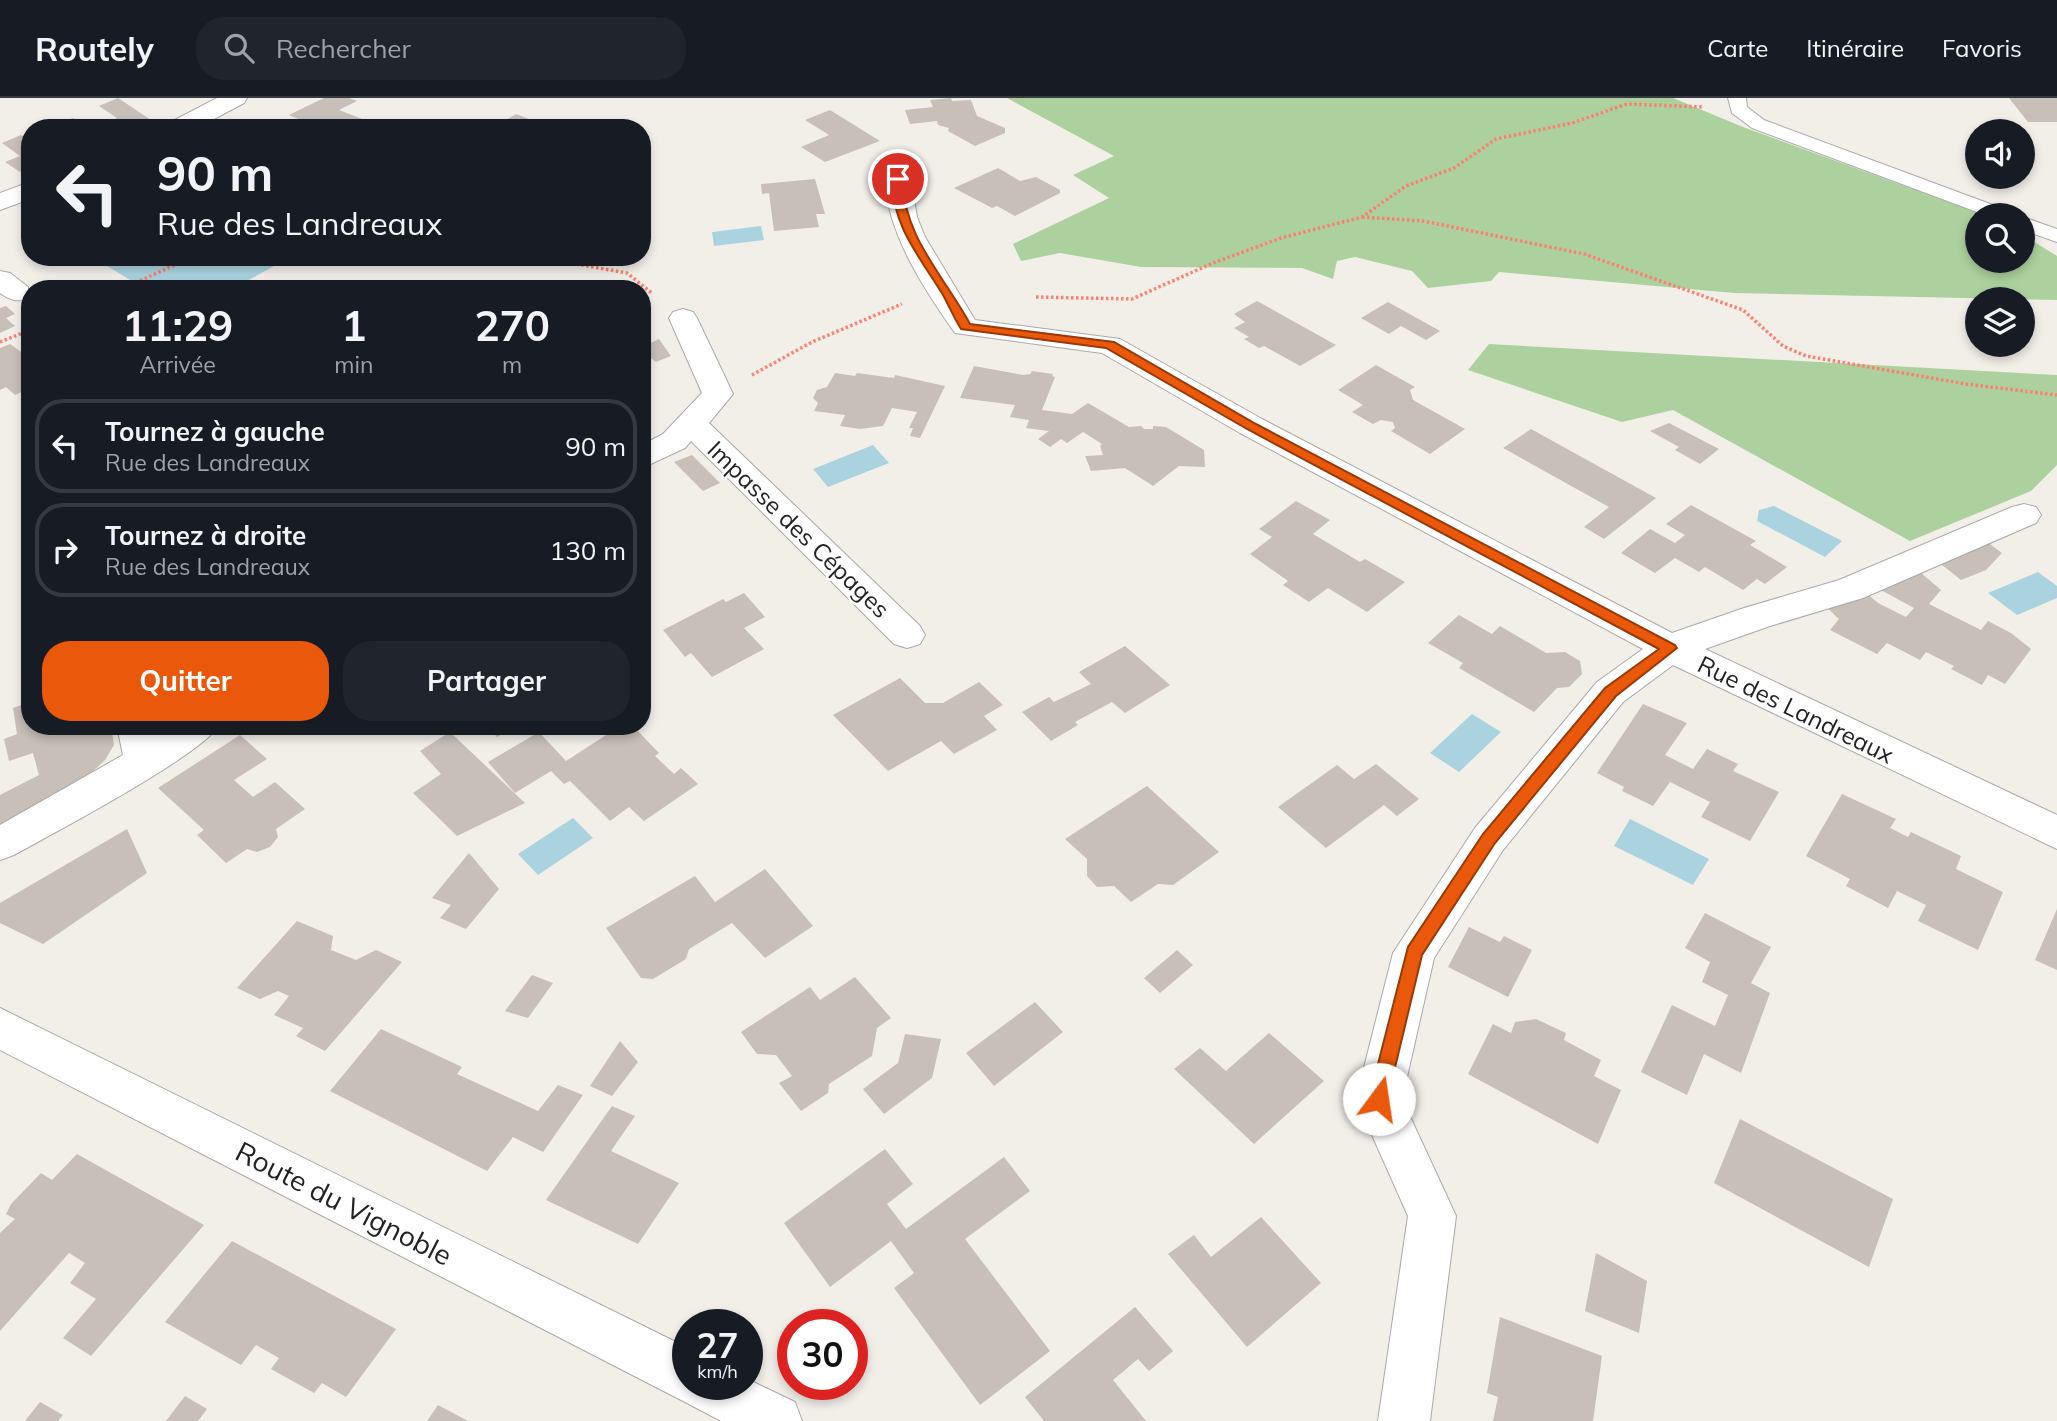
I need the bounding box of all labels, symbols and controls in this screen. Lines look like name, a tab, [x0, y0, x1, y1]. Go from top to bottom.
search box	[196, 17, 686, 80]
text: Routely	[35, 28, 154, 69]
icon: search	[220, 29, 258, 67]
text: Rechercher	[276, 32, 411, 65]
text: Carte	[1707, 33, 1768, 63]
text: Itinéraire	[1806, 33, 1904, 63]
text: Favoris	[1942, 33, 2022, 63]
map controls	[1965, 119, 2035, 357]
button: sound	[1965, 119, 2035, 189]
text: 90 m	[157, 142, 273, 203]
icon: left	[42, 147, 133, 238]
pin	[868, 149, 928, 209]
icon: arrive	[879, 160, 917, 198]
text: Rue des Landreaux	[157, 203, 442, 243]
button: search	[1965, 203, 2035, 273]
button: layers	[1965, 287, 2035, 357]
text: 11:29	[122, 299, 233, 352]
text: 1	[341, 299, 366, 352]
text: 270	[474, 299, 550, 352]
text: Arrivée	[140, 350, 216, 379]
text: min	[334, 350, 373, 379]
text: m	[502, 350, 522, 379]
text: Tournez à gauche	[105, 415, 325, 448]
icon: left	[46, 427, 84, 465]
text: 90 m	[565, 430, 626, 463]
street label: Impasse des Cépages	[702, 434, 896, 624]
text: Rue des Landreaux	[105, 448, 310, 477]
text: Tournez à droite	[105, 519, 306, 552]
icon: right	[46, 531, 84, 569]
text: 130 m	[550, 534, 626, 567]
text: Rue des Landreaux	[105, 552, 310, 581]
button: Quitter	[42, 641, 329, 721]
button: Partager	[343, 641, 630, 721]
street label: Rue des Landreaux	[1693, 649, 1899, 769]
position arrow	[1342, 1062, 1416, 1136]
street label: Route du Vignoble	[230, 1133, 458, 1273]
speed limit sign: 30	[777, 1309, 868, 1400]
text: 27	[696, 1323, 739, 1367]
text: km/h	[697, 1360, 738, 1383]

